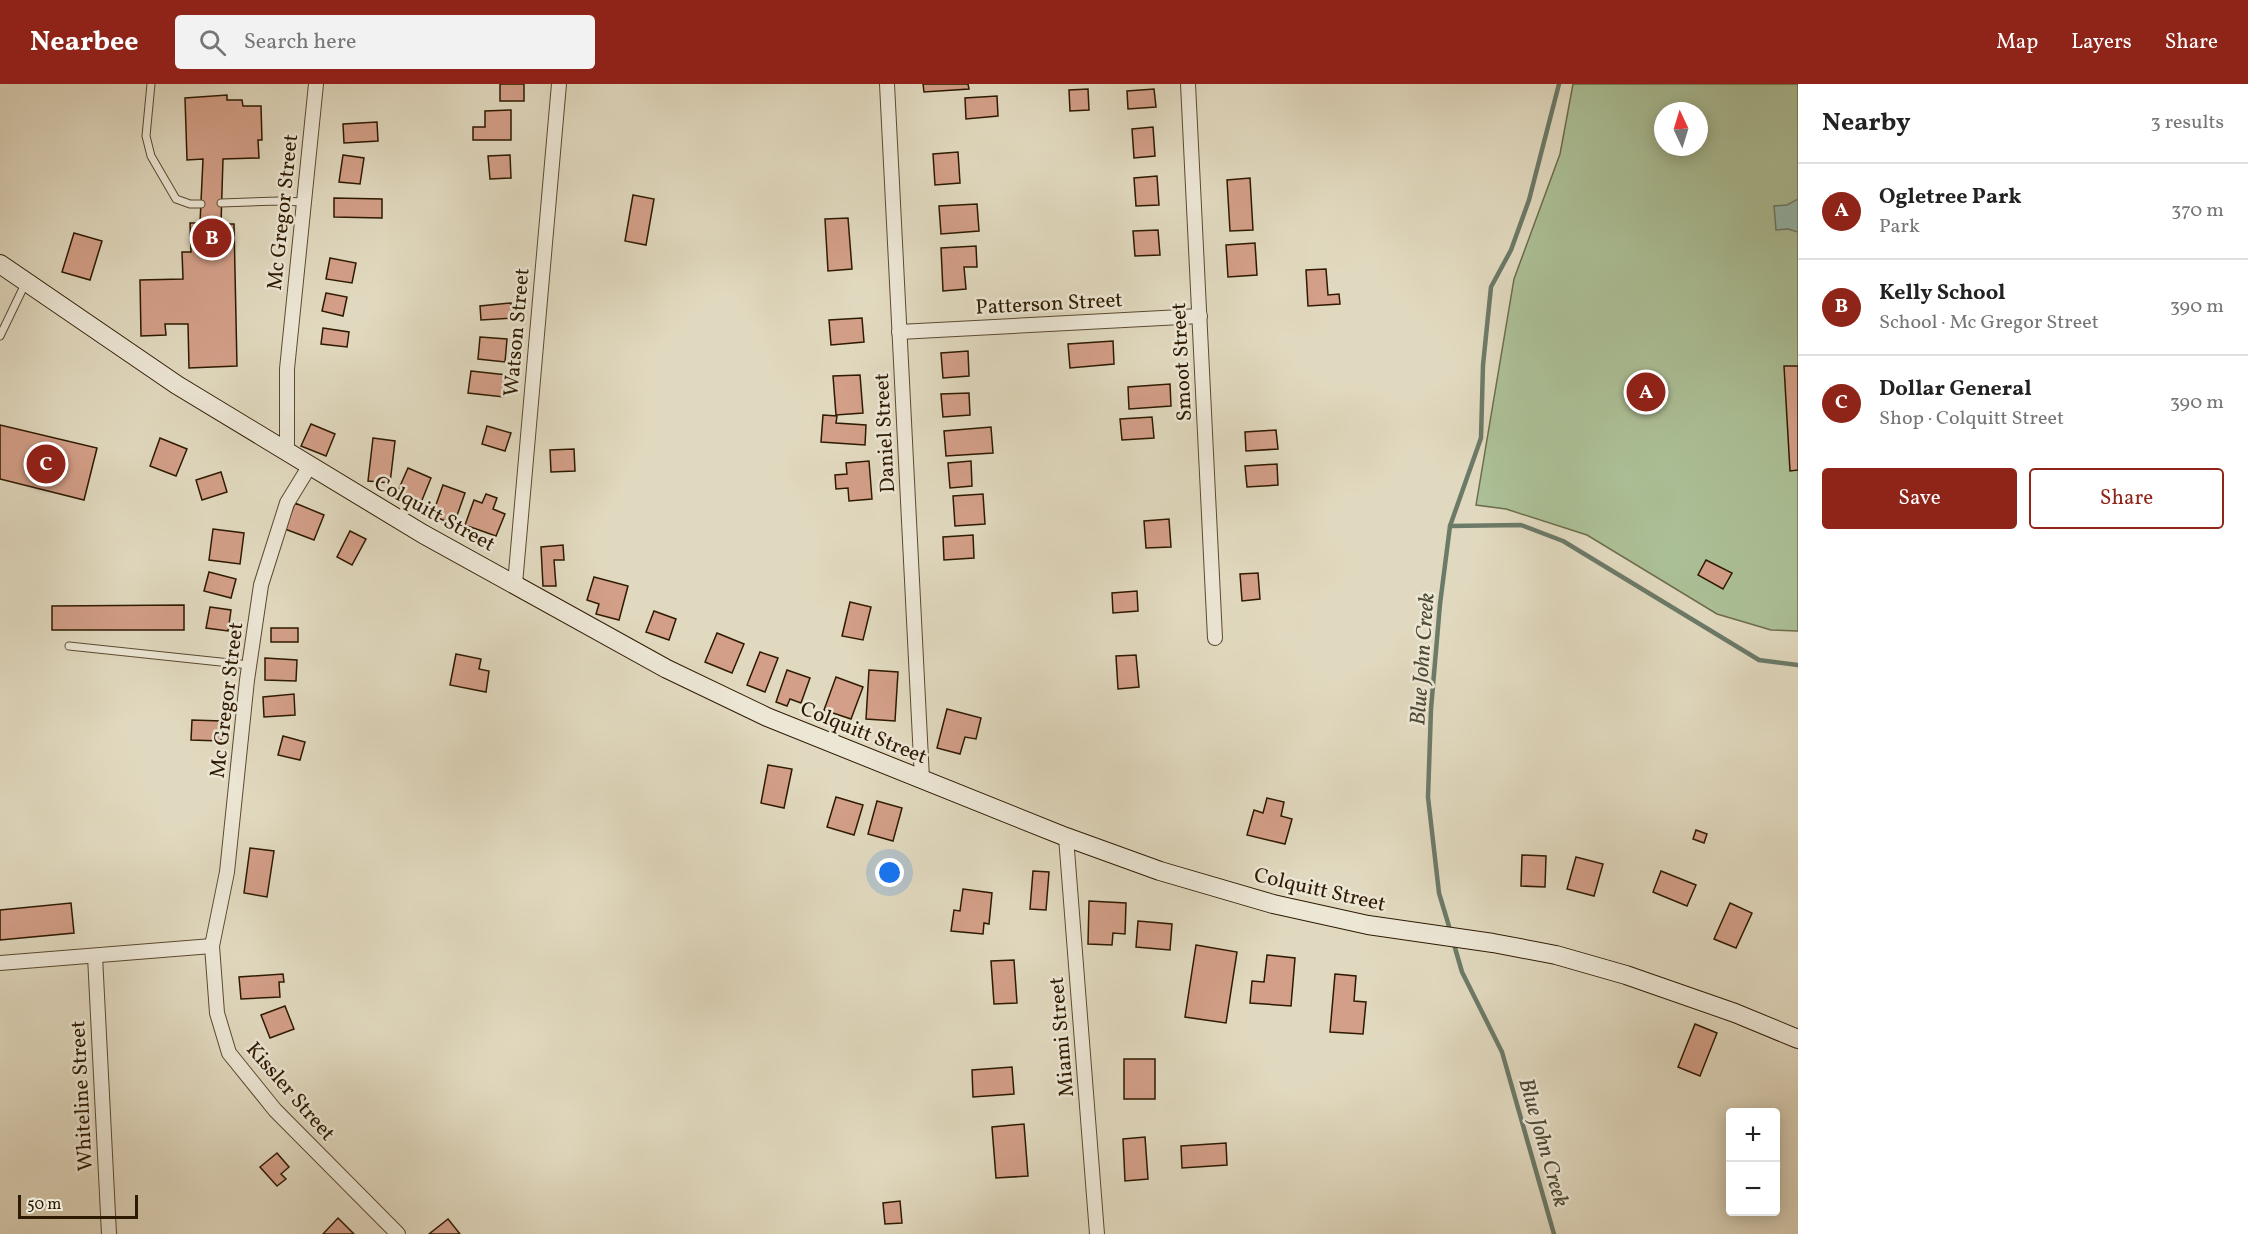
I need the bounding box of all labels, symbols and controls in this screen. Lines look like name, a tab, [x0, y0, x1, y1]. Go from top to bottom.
search box	[175, 15, 595, 69]
text: Nearbee	[30, 23, 139, 62]
icon: search	[196, 26, 229, 59]
text: Search here	[244, 27, 356, 58]
text: Map	[1996, 28, 2038, 57]
text: Layers	[2071, 28, 2132, 57]
text: Share	[2165, 28, 2218, 57]
north arrow	[1654, 102, 1708, 156]
text: Nearby	[1822, 105, 1911, 141]
text: 3 results	[2150, 109, 2224, 137]
street label: Mc Gregor Street	[261, 133, 306, 292]
text: Ogletree Park	[1879, 182, 2022, 213]
text: A	[1834, 197, 1849, 225]
text: 370 m	[2171, 197, 2224, 225]
text: Park	[1879, 213, 1920, 241]
pin: B	[192, 216, 232, 260]
street label: Watson Street	[497, 267, 538, 398]
text: Kelly School	[1879, 278, 2006, 309]
street label: Patterson Street	[975, 286, 1123, 323]
text: B	[1835, 293, 1848, 321]
text: 390 m	[2170, 293, 2224, 321]
street label: Smoot Street	[1165, 302, 1200, 422]
text: School · Mc Gregor Street	[1879, 309, 2099, 337]
pin: A	[1626, 370, 1666, 414]
street label: Daniel Street	[868, 372, 903, 494]
text: Dollar General	[1879, 374, 2032, 405]
text: C	[1835, 389, 1848, 417]
text: 390 m	[2170, 389, 2224, 417]
text: Shop · Colquitt Street	[1879, 405, 2064, 433]
pin: C	[26, 442, 66, 487]
button: Save	[1822, 468, 2017, 529]
button: Share	[2029, 468, 2224, 529]
street label: Colquitt Street	[368, 469, 500, 560]
water label: Blue John Creek	[1403, 592, 1444, 726]
street label: Mc Gregor Street	[204, 621, 251, 780]
street label: Colquitt Street	[796, 695, 931, 772]
your location	[875, 858, 904, 887]
street label: Colquitt Street	[1251, 861, 1388, 920]
street label: Miami Street	[1043, 976, 1082, 1098]
street label: Whiteline Street	[64, 1020, 101, 1172]
street label: Kissler Street	[239, 1036, 341, 1148]
water label: Blue John Creek	[1509, 1075, 1576, 1211]
map controls	[1726, 1108, 1780, 1216]
button: +	[1726, 1108, 1780, 1162]
button: −	[1726, 1162, 1780, 1216]
scale bar	[18, 1192, 138, 1220]
text: 50 m	[27, 1194, 61, 1216]

